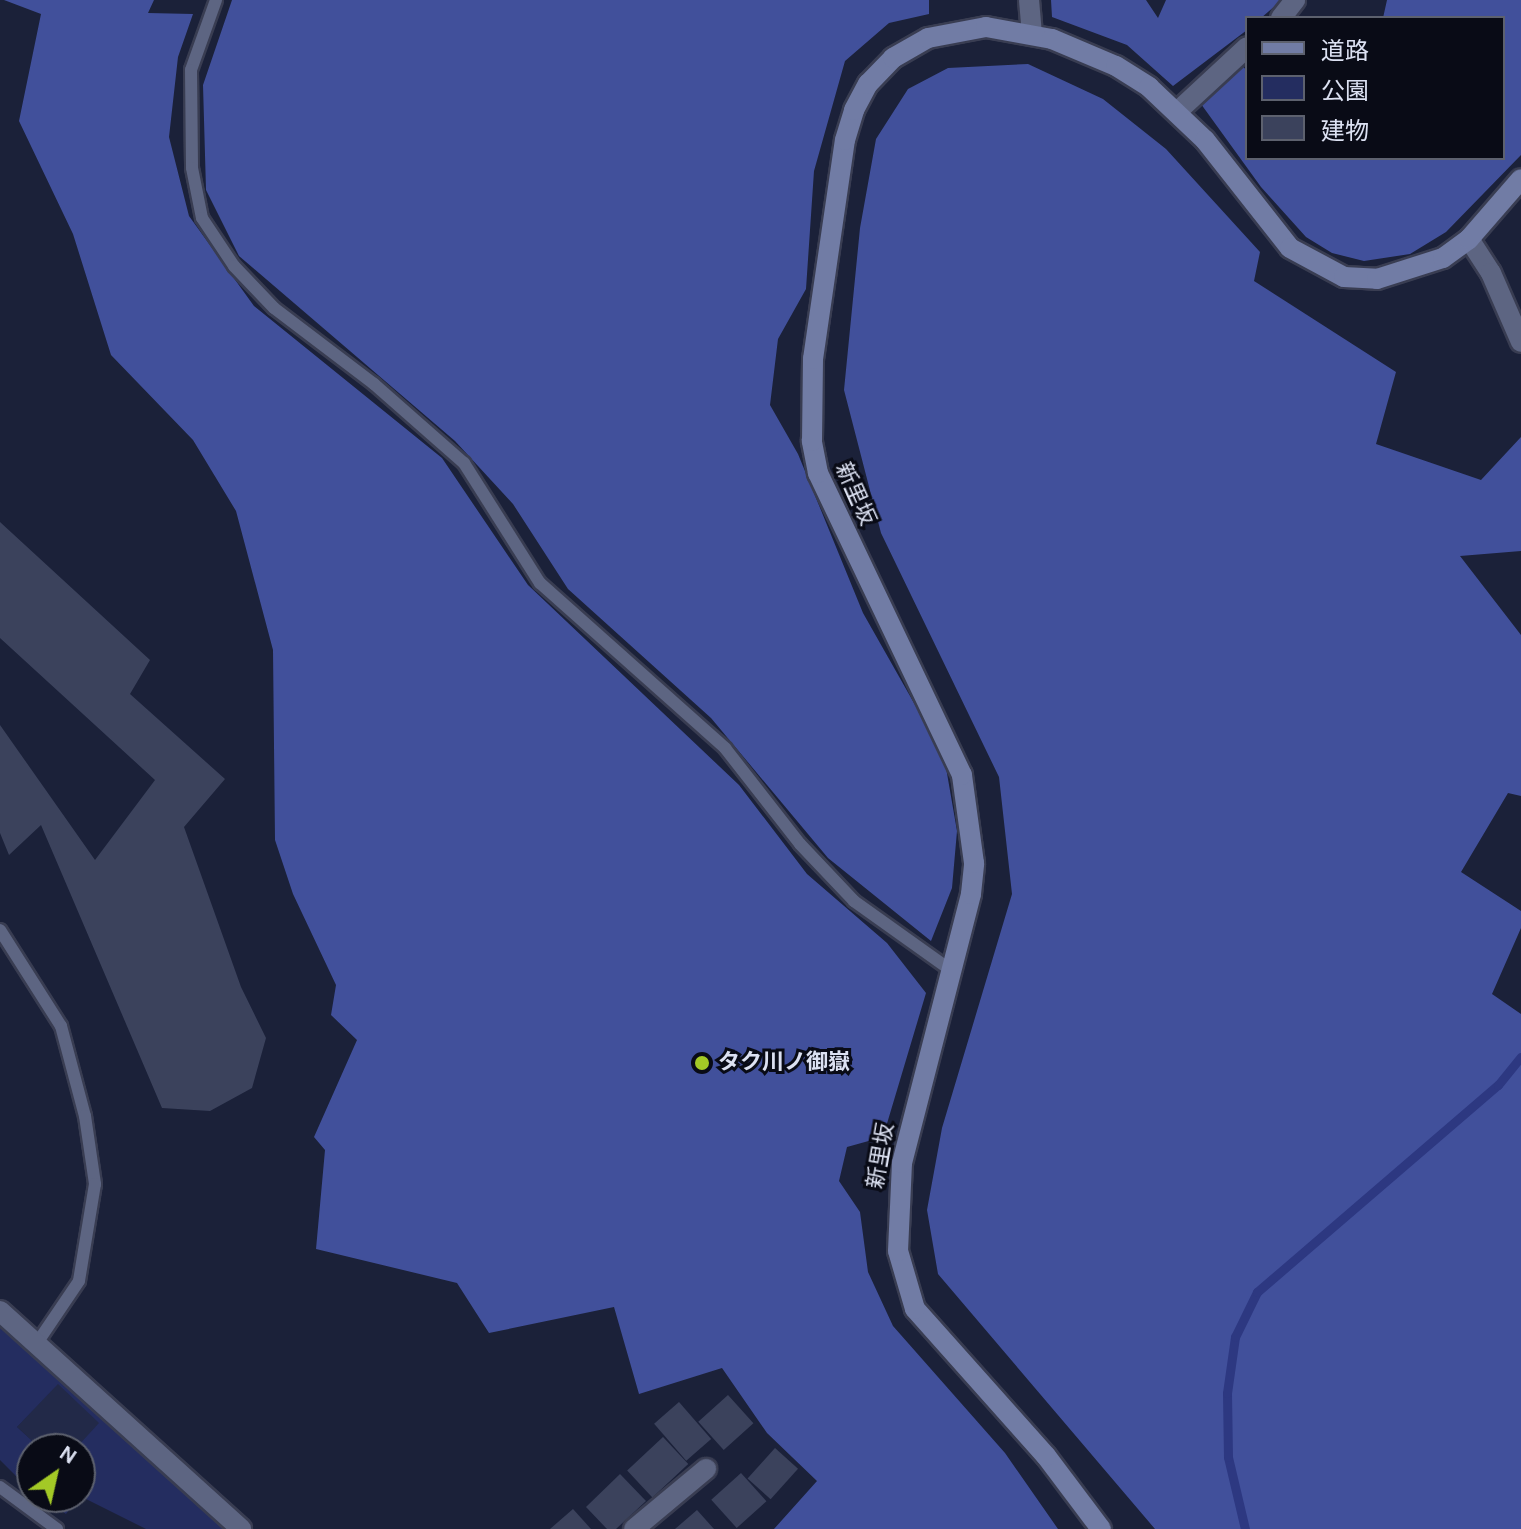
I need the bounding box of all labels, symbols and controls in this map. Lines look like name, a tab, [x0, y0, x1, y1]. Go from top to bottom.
legend	[1245, 16, 1505, 160]
text: 道路	[1321, 37, 1369, 65]
text: 公園	[1321, 77, 1369, 105]
text: 建物	[1321, 117, 1369, 145]
street label: 新里坂	[830, 458, 880, 530]
place label: タク川ノ御嶽	[718, 1050, 850, 1076]
marker: タク川ノ御嶽	[693, 1054, 711, 1072]
street label: 新里坂	[862, 1121, 900, 1191]
north arrow	[16, 1433, 96, 1513]
text: N	[54, 1440, 82, 1470]

